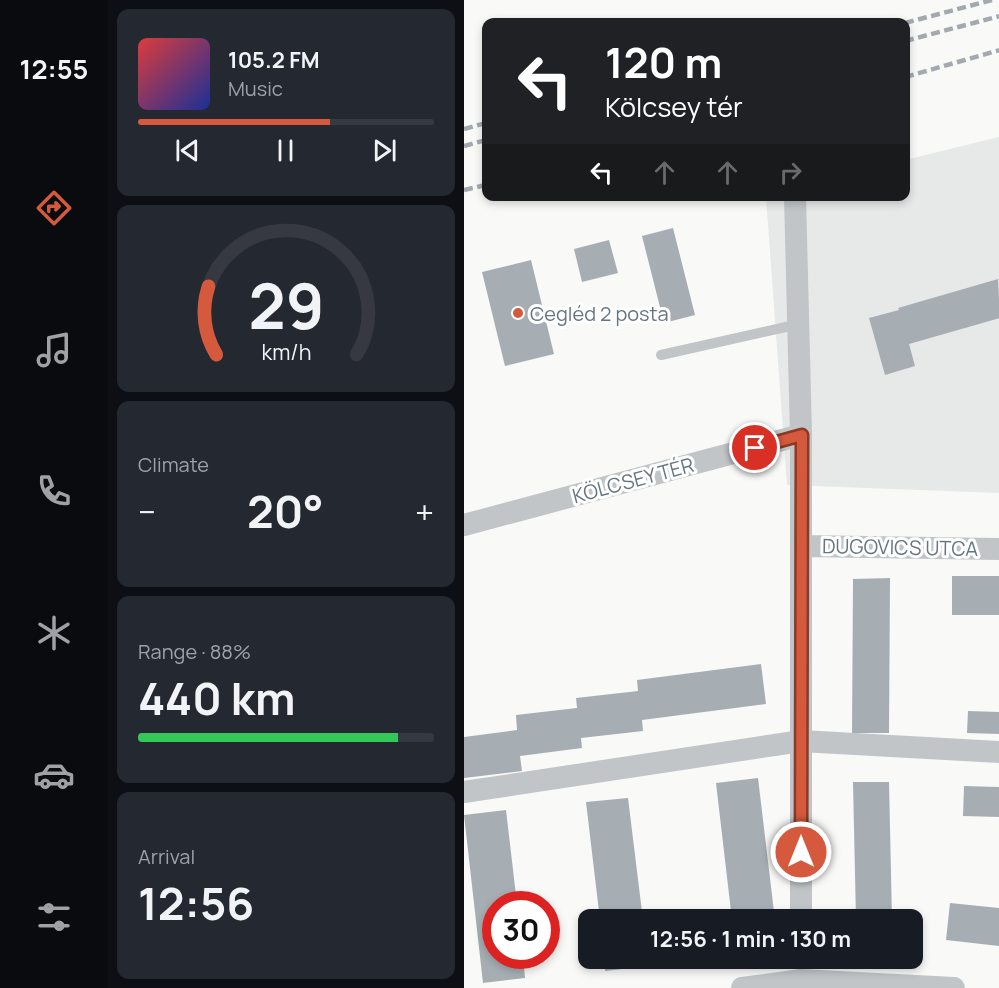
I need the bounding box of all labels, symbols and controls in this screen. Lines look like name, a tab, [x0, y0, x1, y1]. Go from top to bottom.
text: 120 m	[605, 33, 722, 91]
icon: left	[506, 42, 584, 120]
text: 105.2 FM	[228, 45, 320, 75]
text: 12:55	[20, 50, 88, 87]
text: Music	[228, 75, 283, 102]
text: Kölcsey tér	[605, 88, 743, 125]
icon: previous	[171, 134, 204, 167]
icon: pause	[269, 134, 302, 167]
icon: next	[368, 134, 401, 167]
icon: left	[585, 156, 618, 189]
icon: ahead	[648, 156, 681, 189]
icon: ahead	[711, 156, 744, 189]
icon: right	[774, 156, 807, 189]
icon: directions	[33, 187, 75, 229]
text: 29	[248, 262, 324, 348]
place label: Cegléd 2 posta	[530, 300, 669, 327]
marker: Cegléd 2 posta	[511, 306, 525, 320]
icon: music	[33, 329, 75, 371]
text: km/h	[261, 338, 311, 367]
pin	[729, 422, 780, 473]
icon: arrive	[738, 431, 771, 464]
text: Climate	[138, 451, 209, 478]
street label: KÖLCSEY TÉR	[569, 451, 697, 509]
icon: phone	[33, 470, 75, 512]
text: 20°	[247, 480, 324, 542]
text: −	[138, 489, 156, 534]
text: +	[415, 489, 434, 534]
street label: DUGOVICS UTCA	[822, 532, 979, 562]
icon: climate	[33, 612, 75, 654]
text: Range · 88%	[138, 638, 251, 665]
text: 440 km	[138, 667, 295, 729]
icon: car	[33, 754, 75, 796]
position arrow	[769, 820, 833, 884]
text: Arrival	[138, 843, 195, 870]
text: 12:56	[138, 872, 254, 934]
speed limit sign: 30	[482, 891, 560, 969]
icon: filters	[33, 896, 75, 938]
text: 12:56 · 1 min · 130 m	[650, 924, 851, 954]

